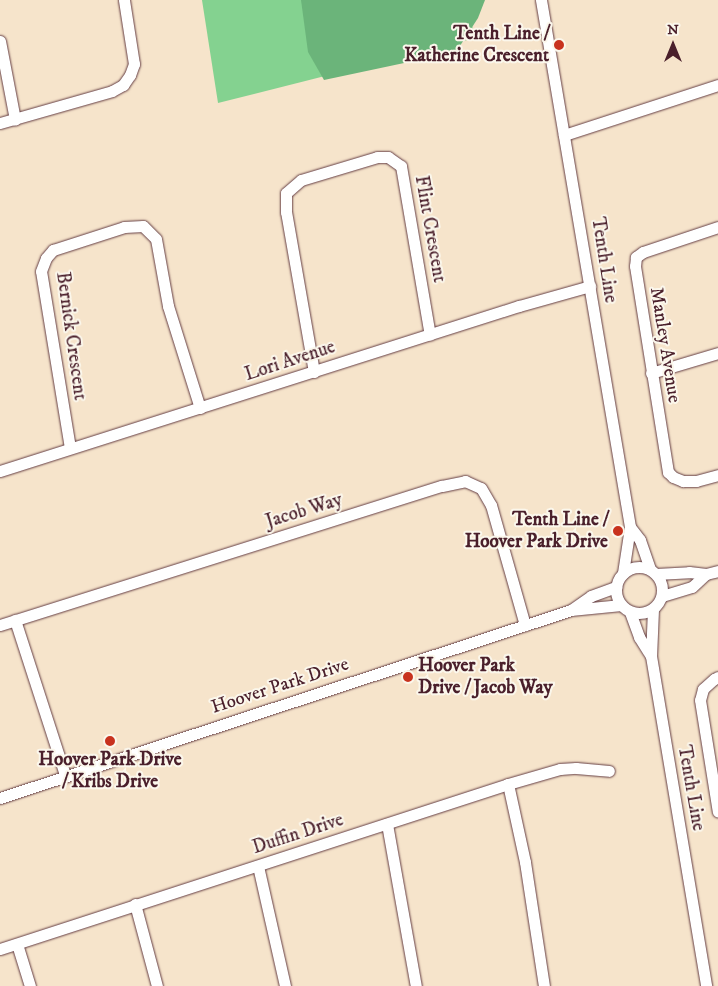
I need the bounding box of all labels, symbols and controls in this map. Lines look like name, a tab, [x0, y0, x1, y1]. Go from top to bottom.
north arrow	[648, 20, 698, 70]
text: N	[667, 21, 679, 39]
place label: Tenth Line / Katherine Crescent	[404, 23, 549, 67]
marker: Tenth Line / Katherine Crescent	[553, 39, 565, 51]
street label: Flint Crescent	[409, 174, 451, 284]
street label: Tenth Line	[586, 215, 622, 305]
street label: Bernick Crescent	[51, 270, 91, 402]
street label: Manley Avenue	[645, 286, 685, 404]
street label: Lori Avenue	[242, 336, 338, 386]
street label: Jacob Way	[263, 489, 345, 533]
place label: Tenth Line / Hoover Park Drive	[465, 509, 608, 553]
marker: Tenth Line / Hoover Park Drive	[612, 525, 624, 537]
street label: Hoover Park Drive	[208, 653, 352, 719]
place label: Hoover Park Drive / Jacob Way	[418, 655, 553, 699]
marker: Hoover Park Drive / Jacob Way	[402, 671, 414, 683]
marker: Hoover Park Drive / Kribs Drive	[104, 735, 116, 747]
street label: Tenth Line	[672, 743, 710, 833]
place label: Hoover Park Drive / Kribs Drive	[38, 749, 182, 793]
street label: Duffin Drive	[250, 809, 346, 859]

